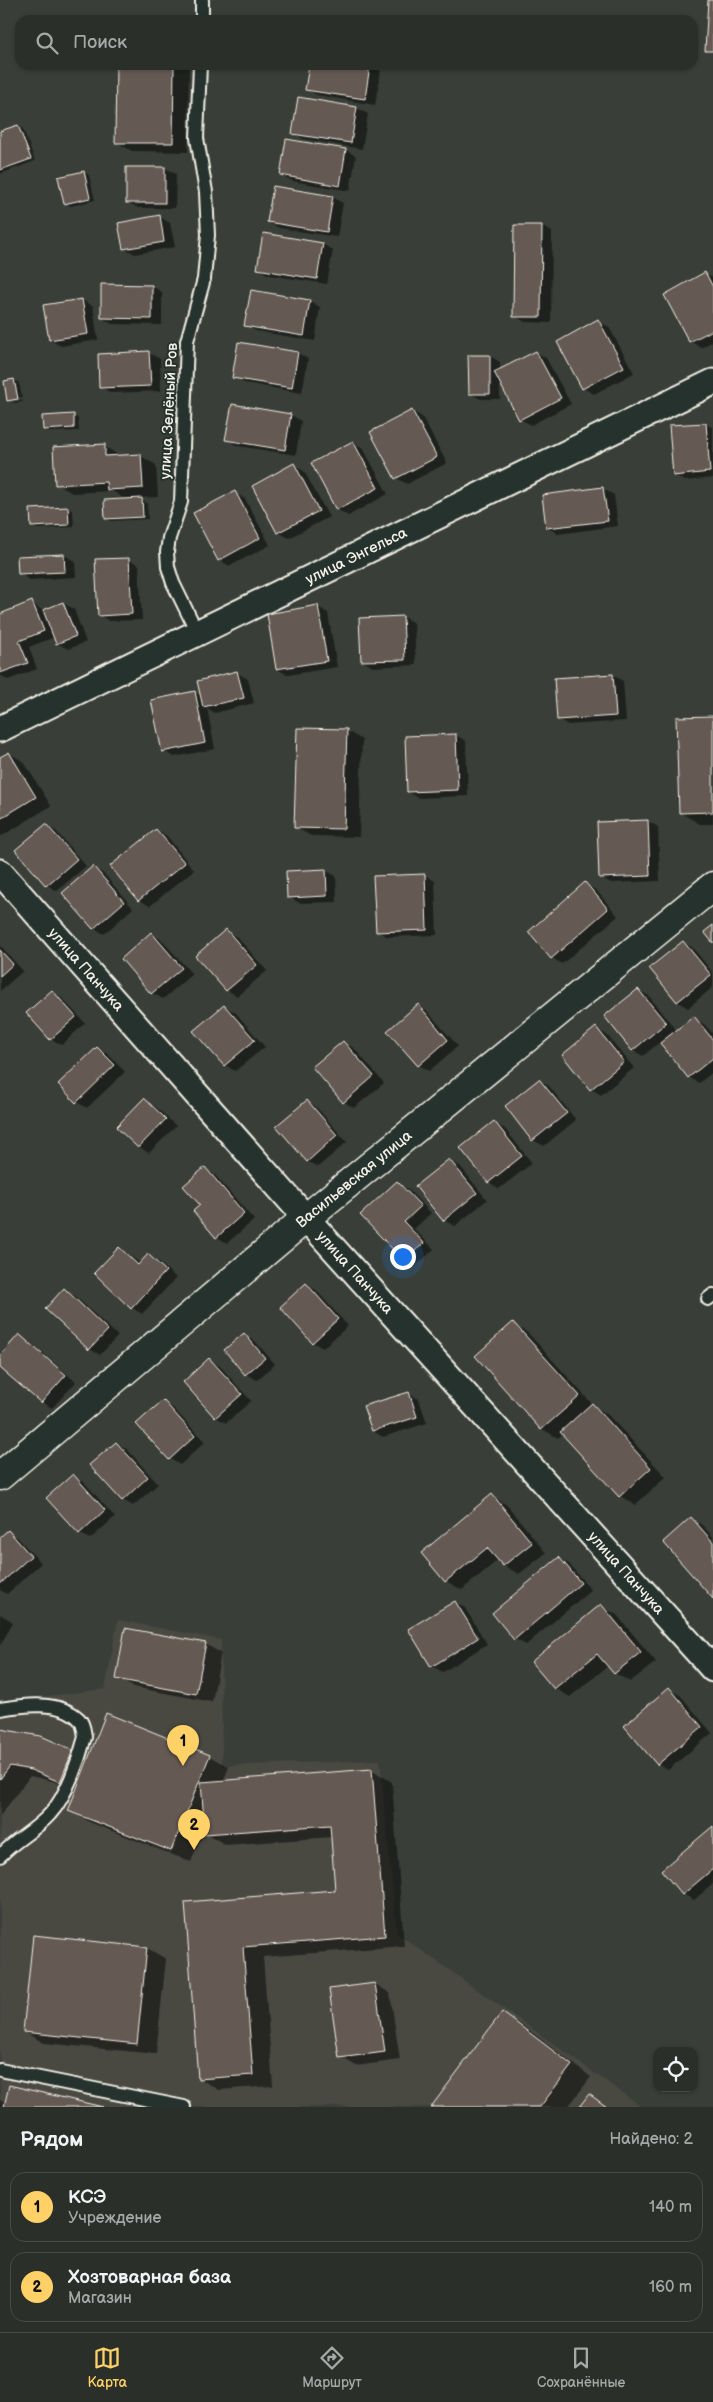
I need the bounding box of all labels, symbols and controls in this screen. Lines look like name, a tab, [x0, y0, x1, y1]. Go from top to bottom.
search box	[15, 15, 698, 70]
icon: search	[33, 29, 61, 57]
text: Поиск	[73, 31, 127, 54]
street label: улица Зелёный Ров	[156, 342, 182, 480]
street label: улица Энгельса	[302, 523, 410, 588]
street label: улица Панчука	[44, 924, 128, 1015]
street label: Васильевская улица	[292, 1126, 416, 1232]
street label: улица Панчука	[313, 1227, 397, 1318]
your location	[390, 1244, 416, 1270]
street label: улица Панчука	[584, 1527, 669, 1619]
pin: 1	[167, 1725, 199, 1766]
pin: 2	[178, 1809, 210, 1850]
map controls	[653, 2047, 698, 2092]
button: locate	[653, 2047, 698, 2092]
text: Рядом	[20, 2127, 83, 2152]
text: Найдено: 2	[609, 2130, 693, 2149]
text: КСЭ	[68, 2186, 106, 2209]
text: 1	[34, 2198, 40, 2217]
text: 140 m	[649, 2198, 692, 2217]
text: Учреждение	[68, 2209, 161, 2228]
text: Хозтоварная база	[68, 2266, 231, 2289]
text: 2	[32, 2278, 42, 2297]
text: 160 m	[649, 2278, 692, 2297]
text: Магазин	[68, 2289, 132, 2308]
tab: Карта	[88, 2344, 127, 2391]
tab: Маршрут	[302, 2344, 362, 2391]
tab: Сохранённые	[537, 2344, 625, 2391]

